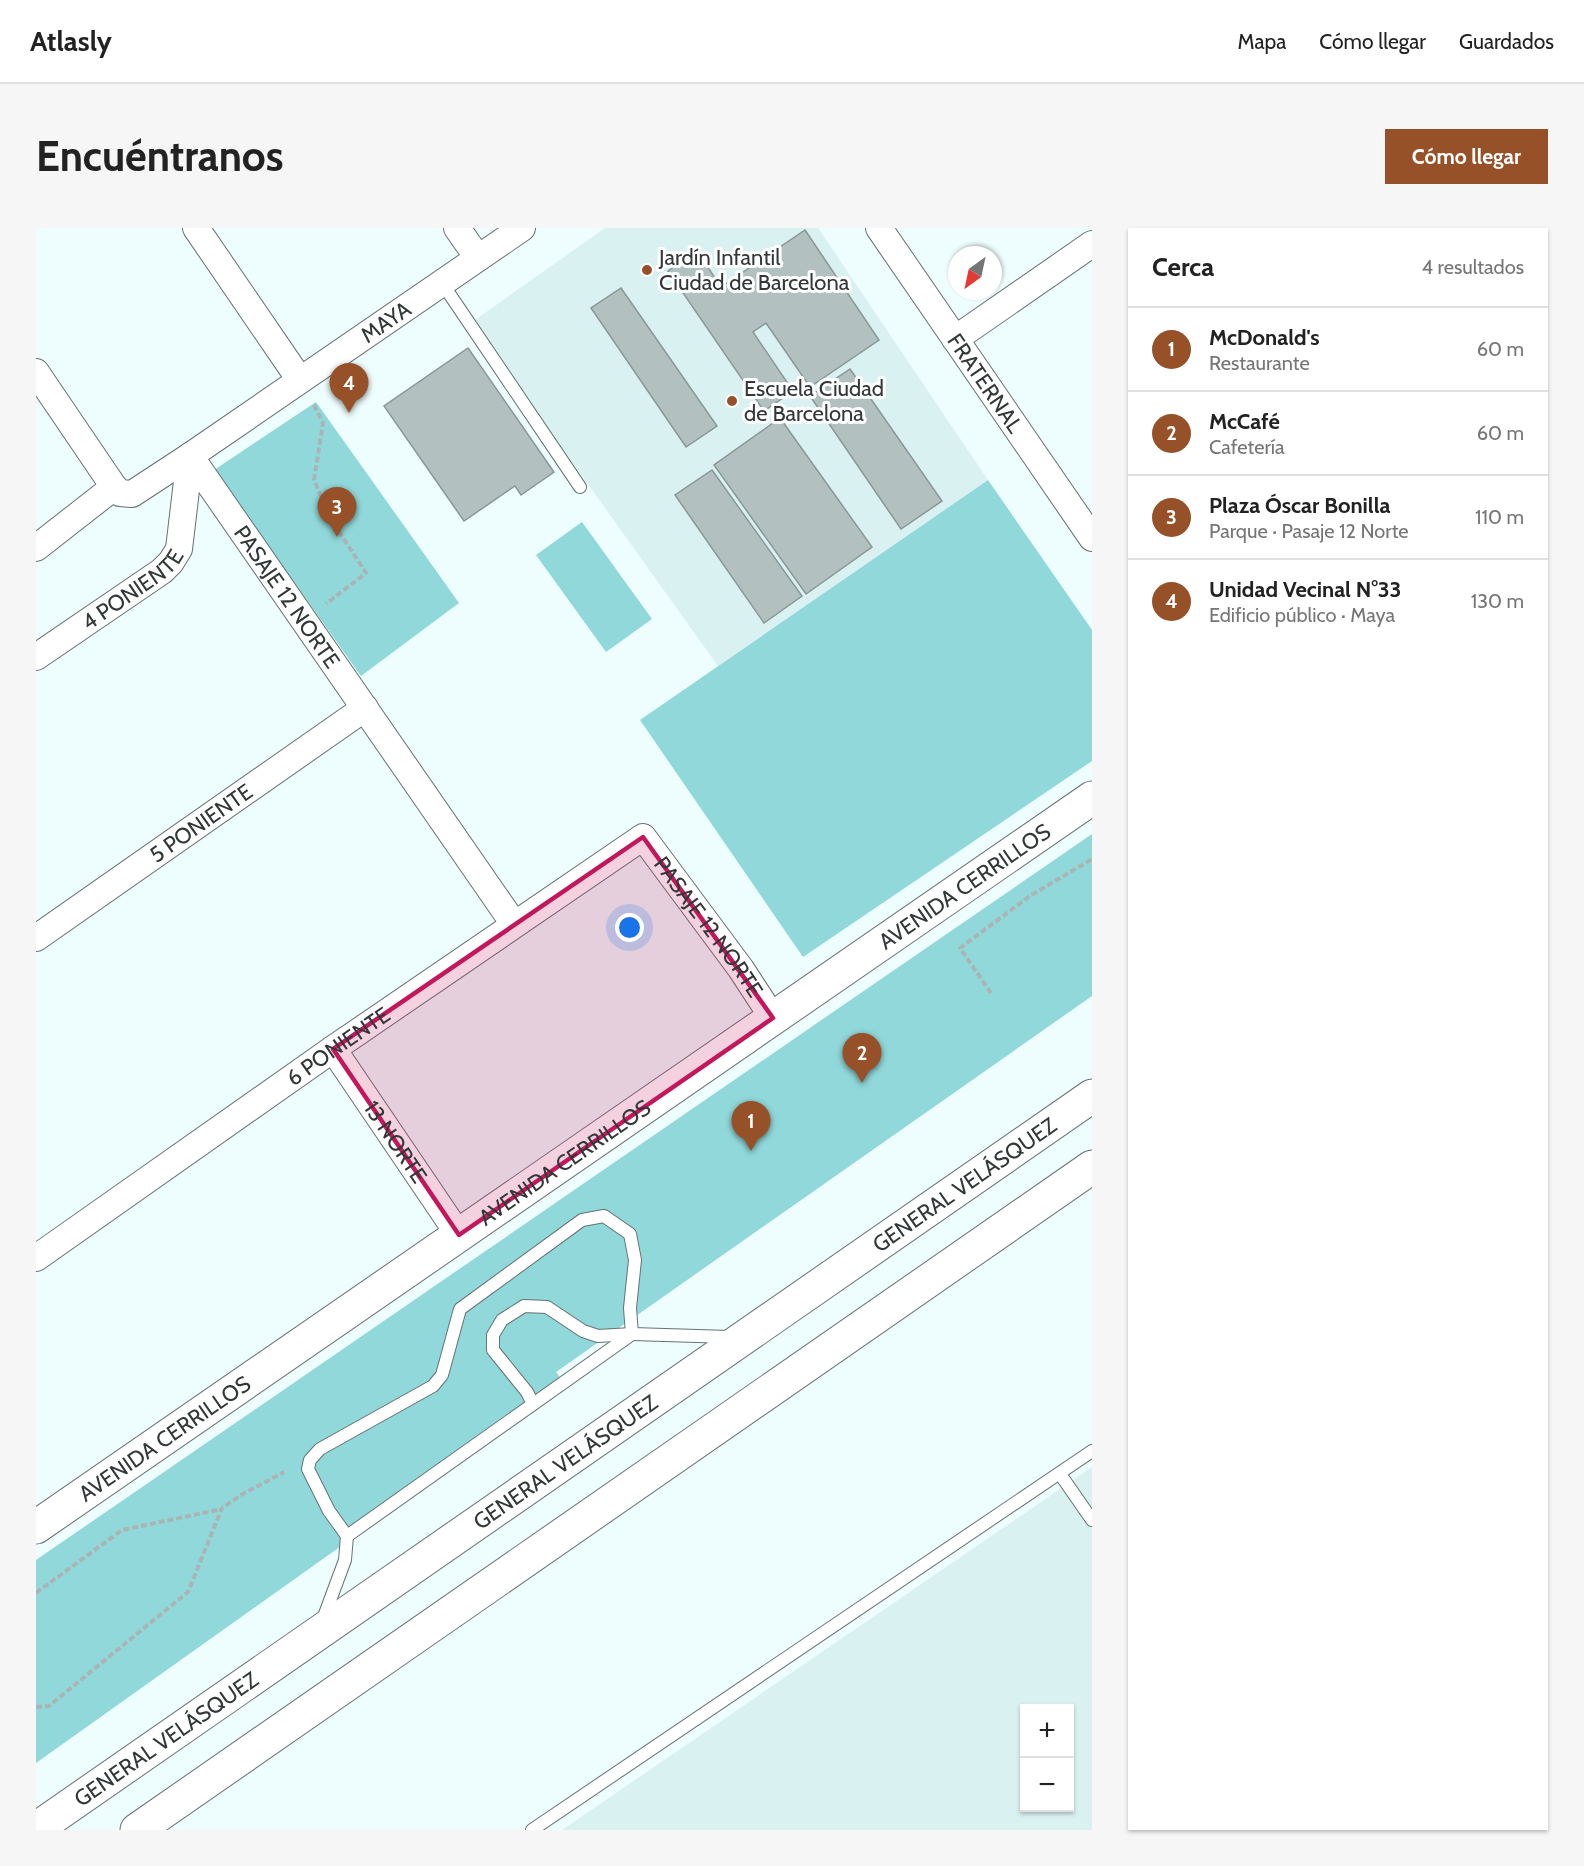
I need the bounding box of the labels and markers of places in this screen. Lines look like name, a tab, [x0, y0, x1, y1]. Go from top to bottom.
place label: Jardín Infantil Ciudad de Barcelona	[658, 244, 850, 296]
marker: Jardín Infantil Ciudad de Barcelona	[640, 263, 654, 277]
pin: 4	[330, 364, 368, 413]
place label: Escuela Ciudad de Barcelona	[744, 375, 884, 427]
marker: Escuela Ciudad de Barcelona	[725, 394, 739, 408]
pin: 3	[318, 488, 356, 537]
pin: 2	[842, 1034, 882, 1083]
pin: 1	[732, 1102, 770, 1151]

